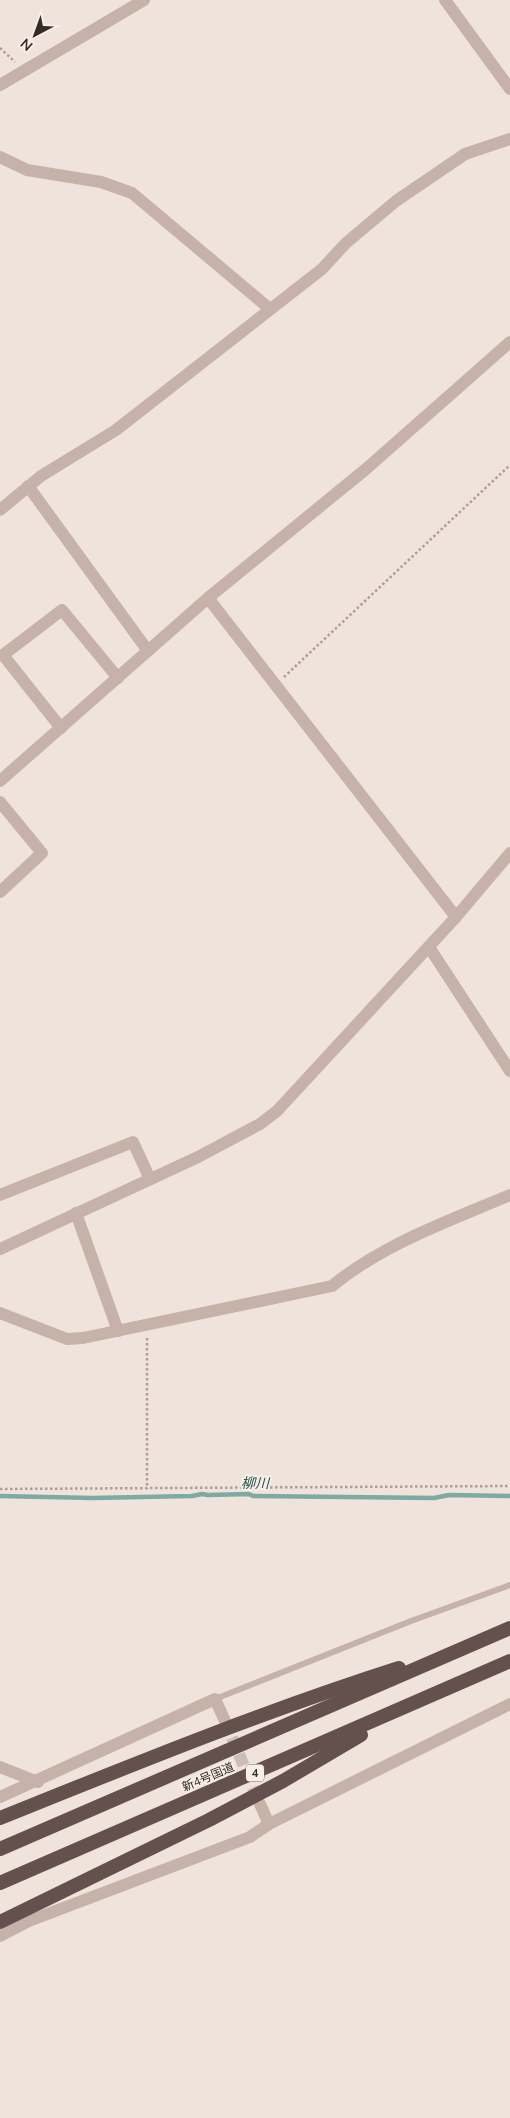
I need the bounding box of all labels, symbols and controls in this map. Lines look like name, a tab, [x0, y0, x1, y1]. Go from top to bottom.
north arrow	[10, 10, 60, 60]
text: N	[17, 35, 36, 55]
water label: 柳川	[241, 1474, 271, 1492]
street label: 新4号国道	[179, 1759, 236, 1794]
road number: 4	[246, 1765, 264, 1782]

